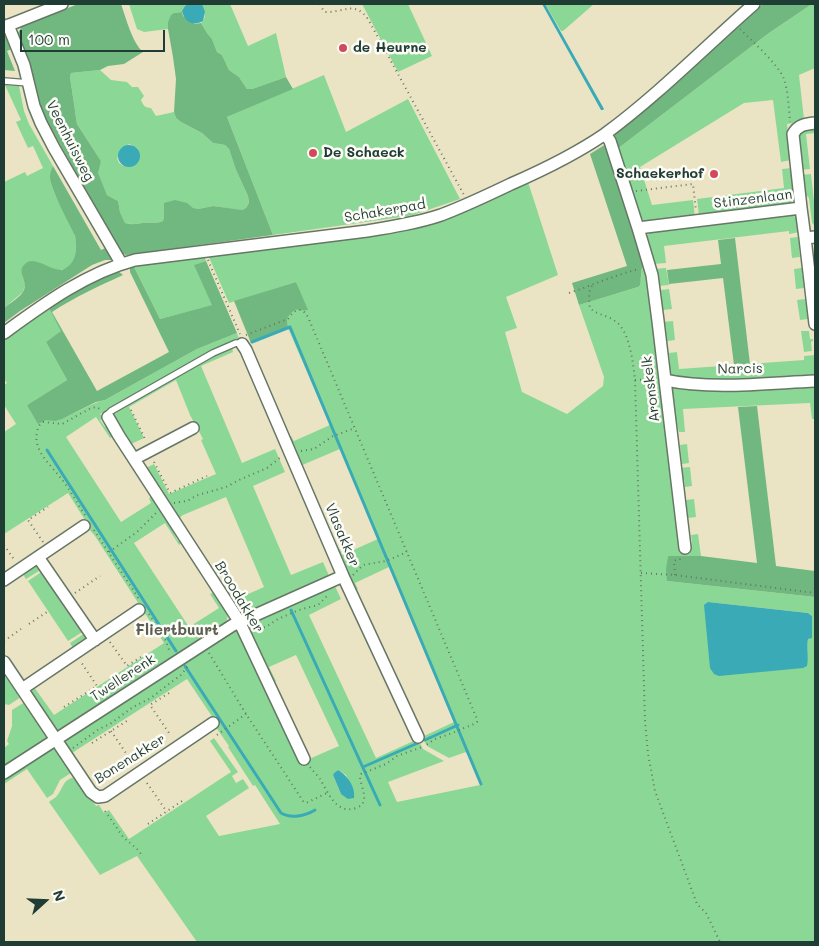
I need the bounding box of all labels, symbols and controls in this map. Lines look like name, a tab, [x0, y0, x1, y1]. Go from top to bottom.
scale bar	[22, 20, 168, 52]
text: 100 m	[28, 29, 70, 49]
place label: de Heurne	[353, 40, 427, 56]
marker: de Heurne	[337, 42, 349, 54]
street label: Veenhuisweg	[42, 98, 98, 184]
place label: De Schaeck	[323, 145, 405, 161]
marker: De Schaeck	[307, 147, 319, 159]
place label: Schaekerhof	[616, 166, 704, 182]
marker: Schaekerhof	[708, 168, 720, 180]
street label: Stinzenlaan	[713, 186, 793, 212]
street label: Schakerpad	[343, 196, 427, 226]
street label: Aronskelk	[639, 355, 663, 423]
street label: Narcis	[717, 360, 763, 378]
street label: Vlasakker	[321, 501, 363, 569]
street label: Broodakker	[211, 558, 267, 636]
district label: Fliertbuurt	[135, 621, 219, 639]
street label: Twellerenk	[87, 651, 159, 705]
street label: Bonenakker	[91, 731, 169, 787]
north arrow	[20, 876, 70, 926]
text: N	[49, 887, 70, 904]

